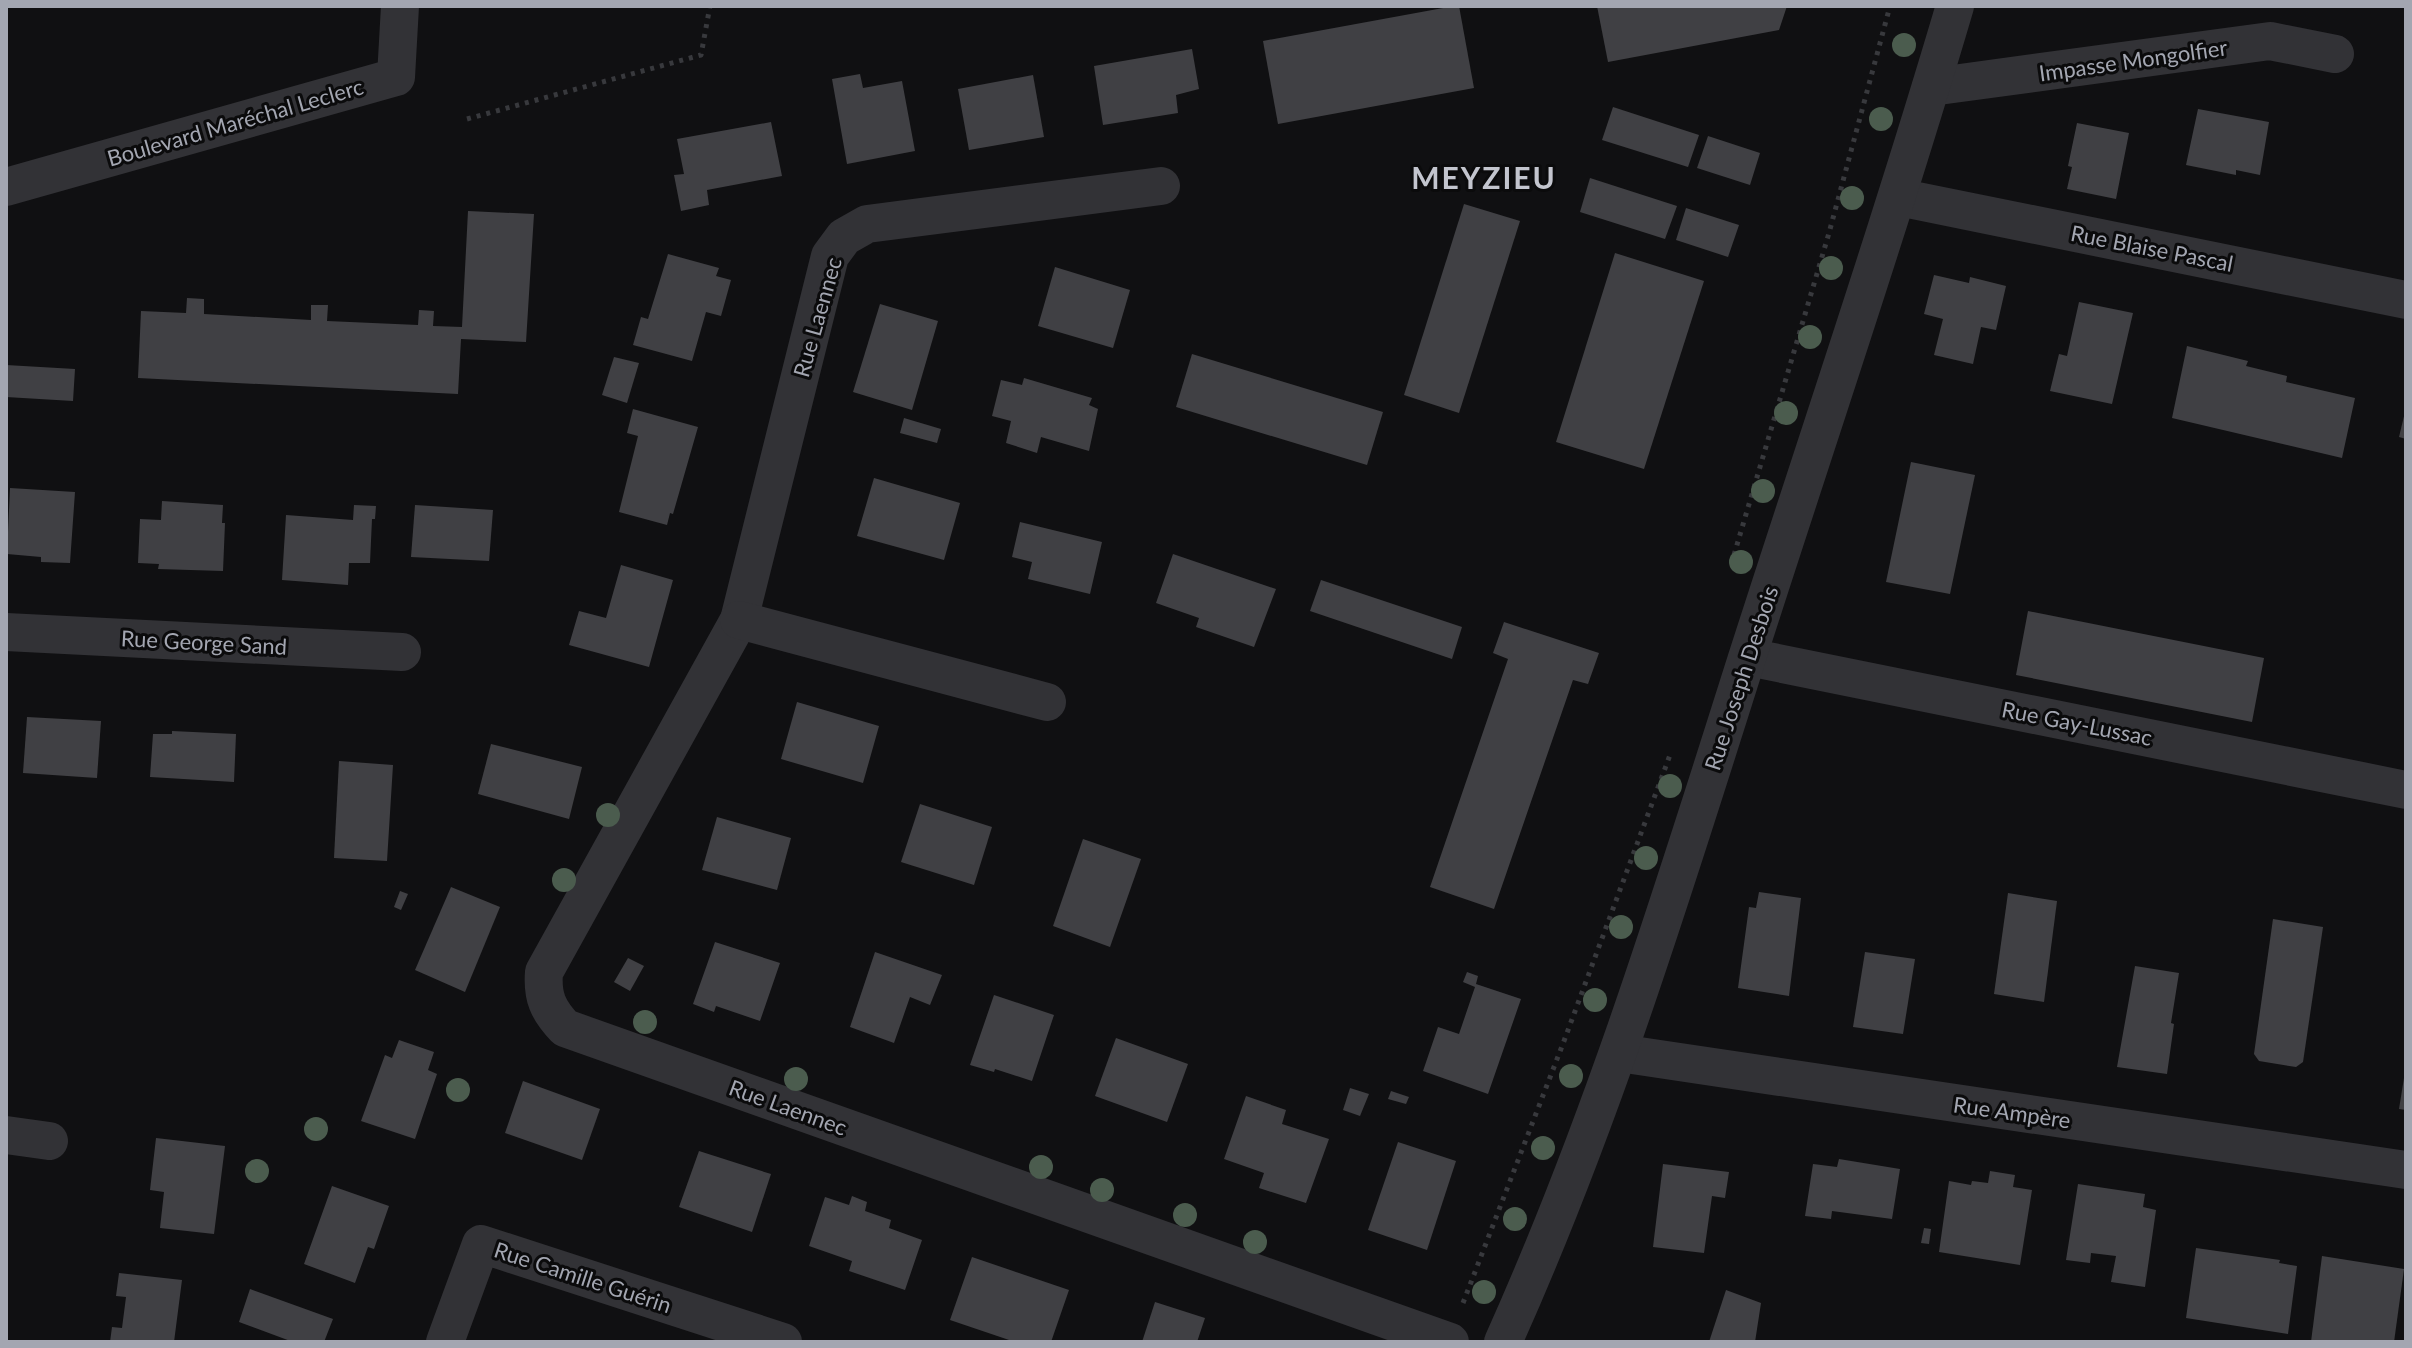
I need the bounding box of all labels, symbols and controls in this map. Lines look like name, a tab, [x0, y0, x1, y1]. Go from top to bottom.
street label: Impasse Mongolfier	[2037, 33, 2229, 87]
street label: Boulevard Maréchal Leclerc	[104, 72, 366, 172]
district label: MEYZIEU	[1411, 159, 1557, 195]
street label: Rue Blaise Pascal	[2068, 219, 2236, 277]
street label: Rue Laennec	[787, 254, 847, 380]
street label: Rue Joseph Desbois	[1698, 582, 1784, 774]
street label: Rue George Sand	[120, 624, 288, 660]
street label: Rue Gay-Lussac	[2000, 695, 2154, 751]
street label: Rue Laennec	[725, 1073, 851, 1141]
street label: Rue Ampère	[1952, 1090, 2072, 1134]
street label: Rue Camille Guérin	[491, 1236, 675, 1318]

